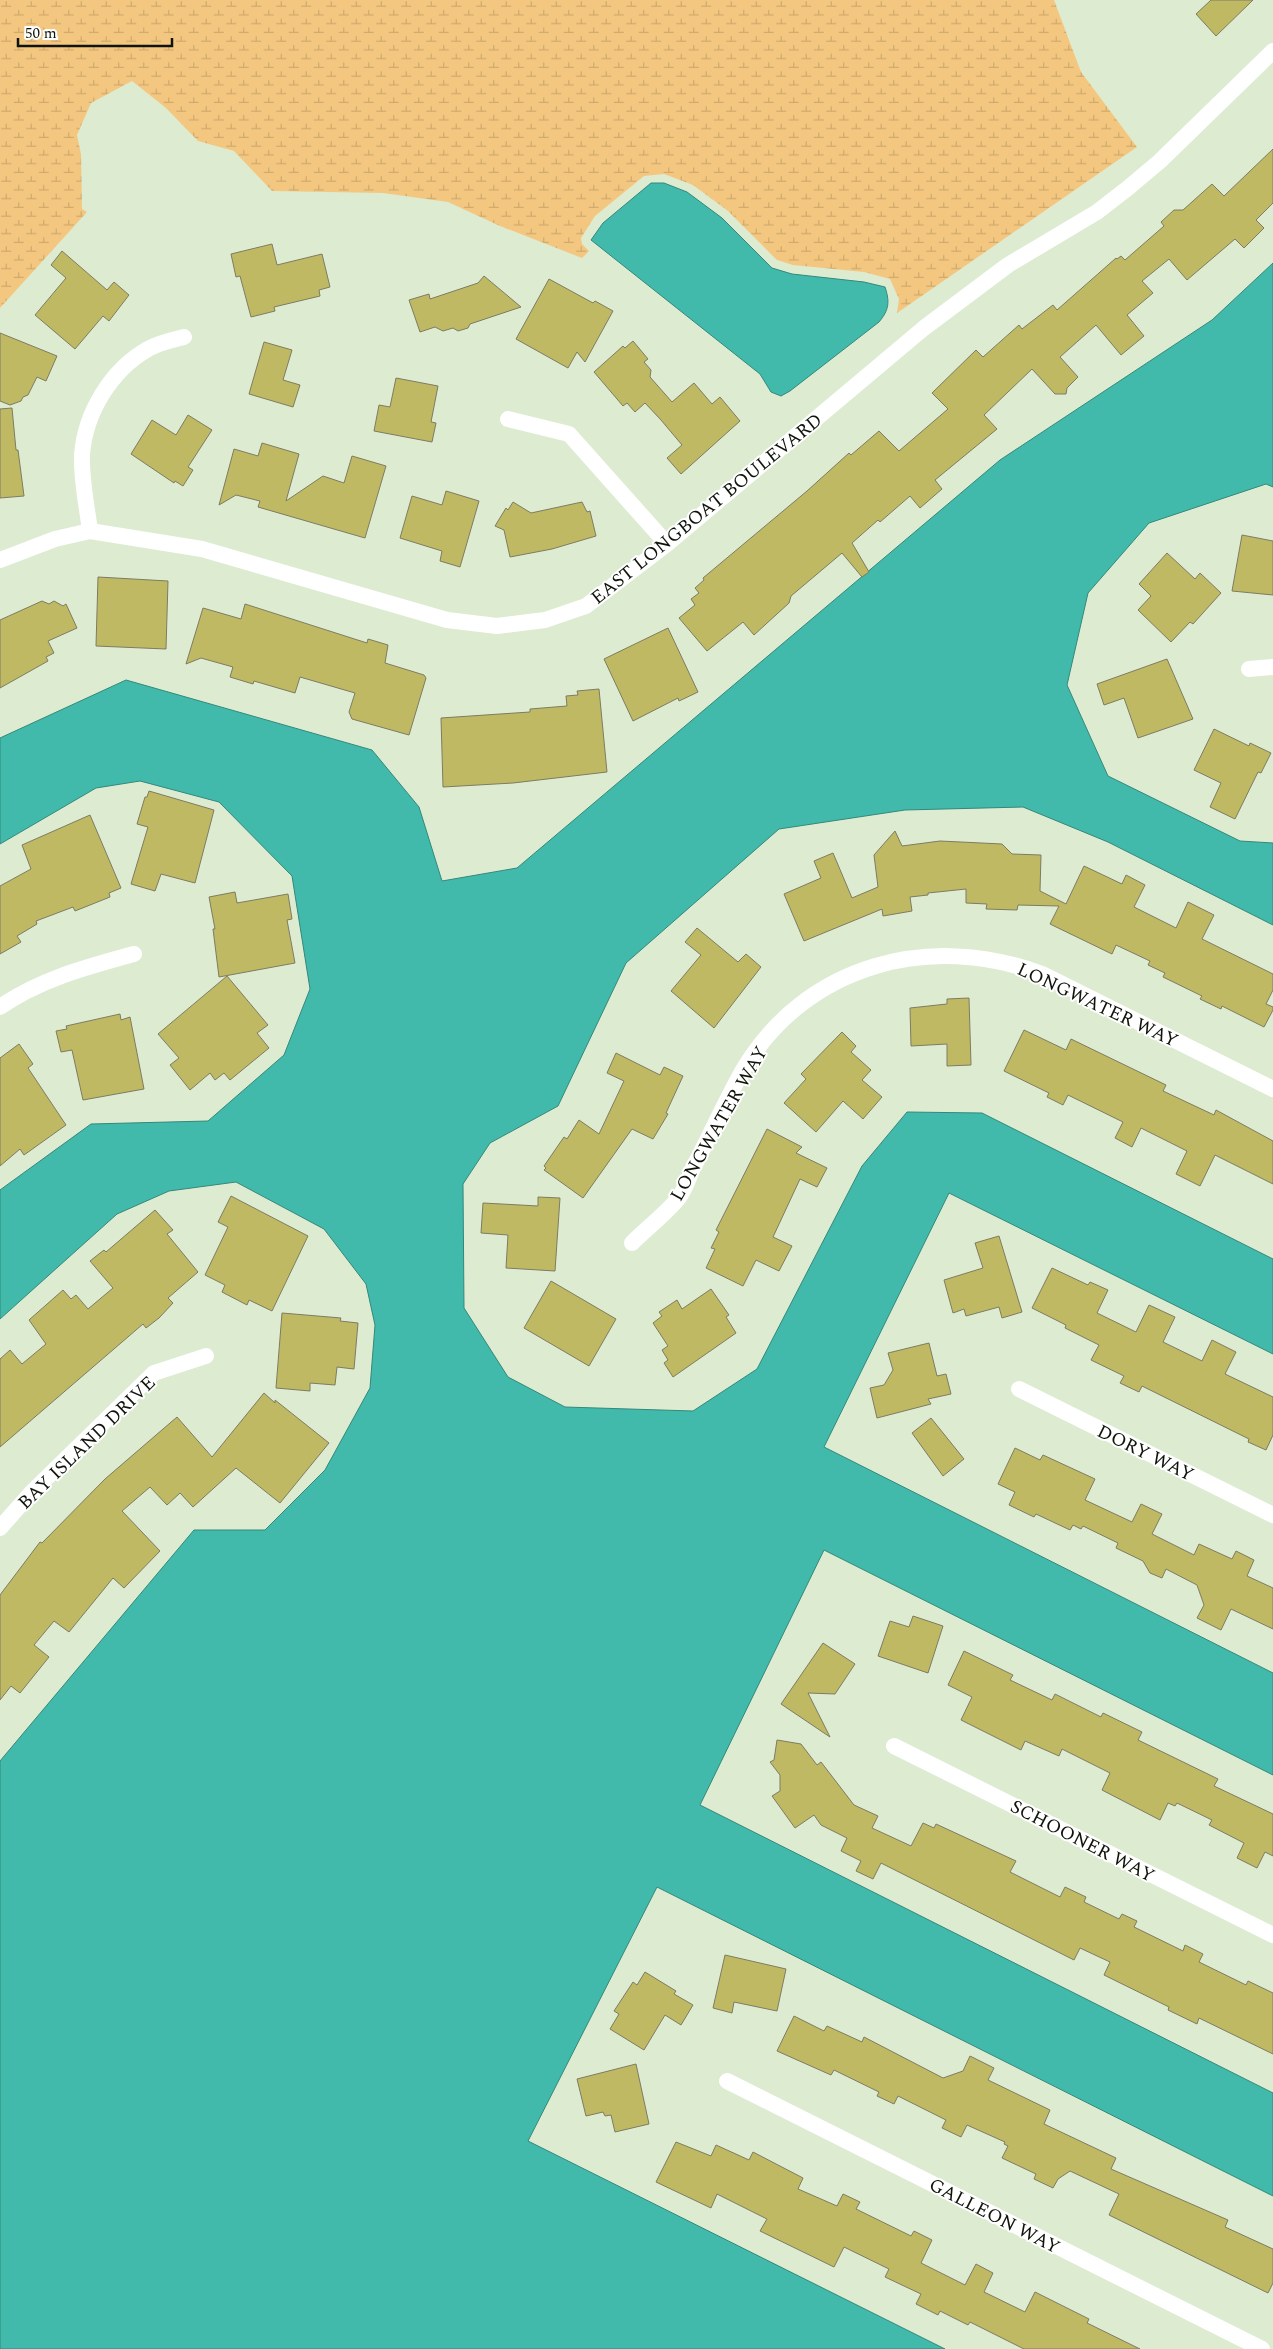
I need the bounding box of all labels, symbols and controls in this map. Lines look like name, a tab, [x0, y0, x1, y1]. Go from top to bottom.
scale bar	[18, 15, 171, 47]
text: 50 m	[25, 22, 57, 45]
street label: EAST LONGBOAT BOULEVARD	[585, 406, 829, 612]
street label: LONGWATER WAY	[1012, 955, 1183, 1056]
street label: LONGWATER WAY	[663, 1041, 776, 1207]
street label: BAY ISLAND DRIVE	[11, 1369, 163, 1517]
street label: DORY WAY	[1092, 1417, 1199, 1489]
street label: SCHOONER WAY	[1005, 1792, 1160, 1890]
street label: GALLEON WAY	[924, 2171, 1065, 2262]

